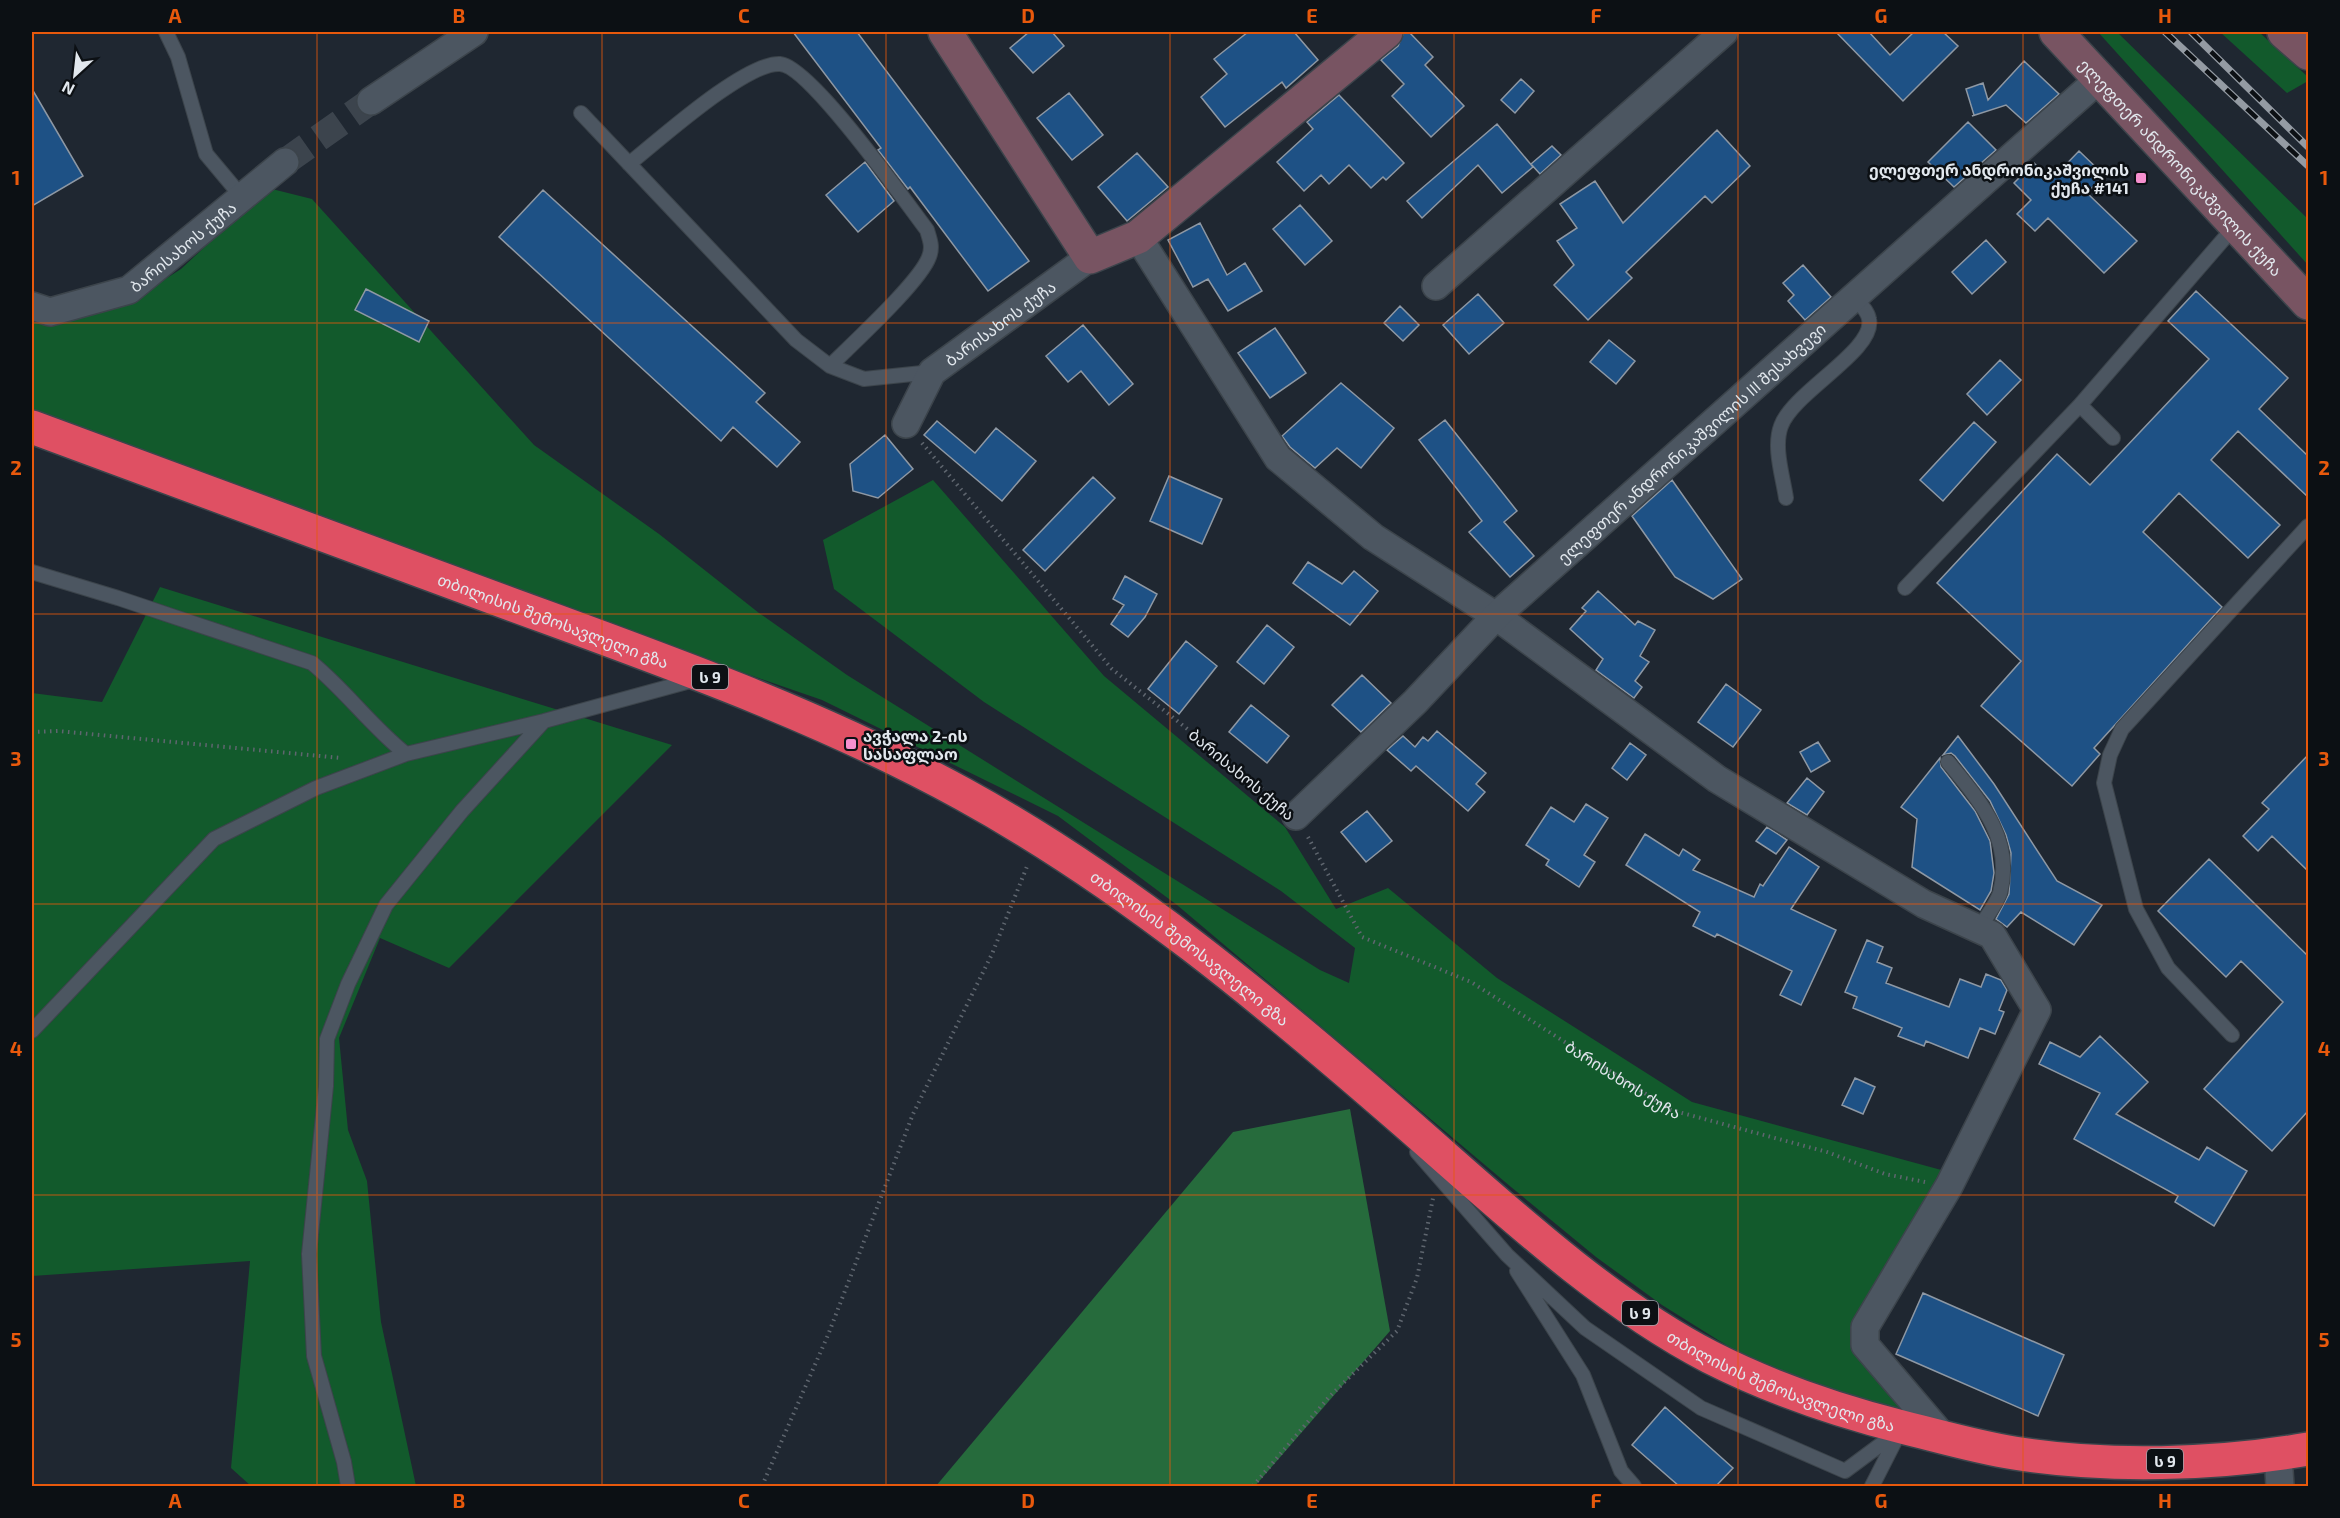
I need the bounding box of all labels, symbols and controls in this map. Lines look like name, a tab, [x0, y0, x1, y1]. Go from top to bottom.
text: A	[168, 3, 182, 27]
text: B	[453, 3, 465, 27]
text: C	[738, 3, 750, 27]
text: D	[1021, 3, 1035, 27]
text: E	[1306, 3, 1318, 27]
text: F	[1590, 3, 1602, 27]
text: G	[1875, 3, 1887, 27]
text: H	[2158, 3, 2172, 27]
north arrow	[45, 45, 105, 105]
street label: ელეფთერ ანდრონიკაშვილის ქუჩა	[2075, 54, 2287, 279]
text: N	[58, 78, 77, 100]
place label: ელეფთერ ანდრონიკაშვილის ქუჩა #141	[1869, 160, 2129, 198]
text: 1	[12, 165, 20, 189]
text: 1	[2320, 165, 2328, 189]
marker: ელეფთერ ანდრონიკაშვილის ქუჩა #141	[2134, 171, 2148, 185]
street label: ბარისახოს ქუჩა	[125, 197, 240, 296]
street label: ბარისახოს ქუჩა	[941, 276, 1059, 369]
street label: ელეფთერ ანდრონიკაშვილის III შესახვევი	[1553, 318, 1829, 567]
text: 2	[10, 455, 22, 479]
text: 2	[2318, 455, 2330, 479]
street label: თბილისის შემოსავლელი გზა	[435, 569, 672, 671]
road number: ს 9	[692, 665, 728, 689]
street label: ბარისახოს ქუჩა	[1185, 724, 1299, 825]
place label: ავჭალა 2-ის სასაფლაო	[863, 726, 968, 765]
marker: ავჭალა 2-ის სასაფლაო	[844, 737, 858, 751]
text: 3	[10, 746, 22, 770]
text: 3	[2318, 746, 2330, 770]
street label: თბილისის შემოსავლელი გზა	[1087, 866, 1293, 1029]
text: 4	[10, 1036, 23, 1060]
street label: ბარისახოს ქუჩა	[1562, 1036, 1682, 1122]
text: 4	[2318, 1036, 2331, 1060]
road number: ს 9	[1622, 1301, 1658, 1325]
street label: თბილისის შემოსავლელი გზა	[1664, 1326, 1897, 1434]
text: 5	[10, 1327, 22, 1351]
text: 5	[2318, 1327, 2330, 1351]
road number: ს 9	[2147, 1449, 2183, 1473]
text: A	[168, 1488, 182, 1512]
text: B	[453, 1488, 465, 1512]
text: C	[738, 1488, 750, 1512]
text: D	[1021, 1488, 1035, 1512]
text: E	[1306, 1488, 1318, 1512]
text: F	[1590, 1488, 1602, 1512]
text: G	[1875, 1488, 1887, 1512]
text: H	[2158, 1488, 2172, 1512]

